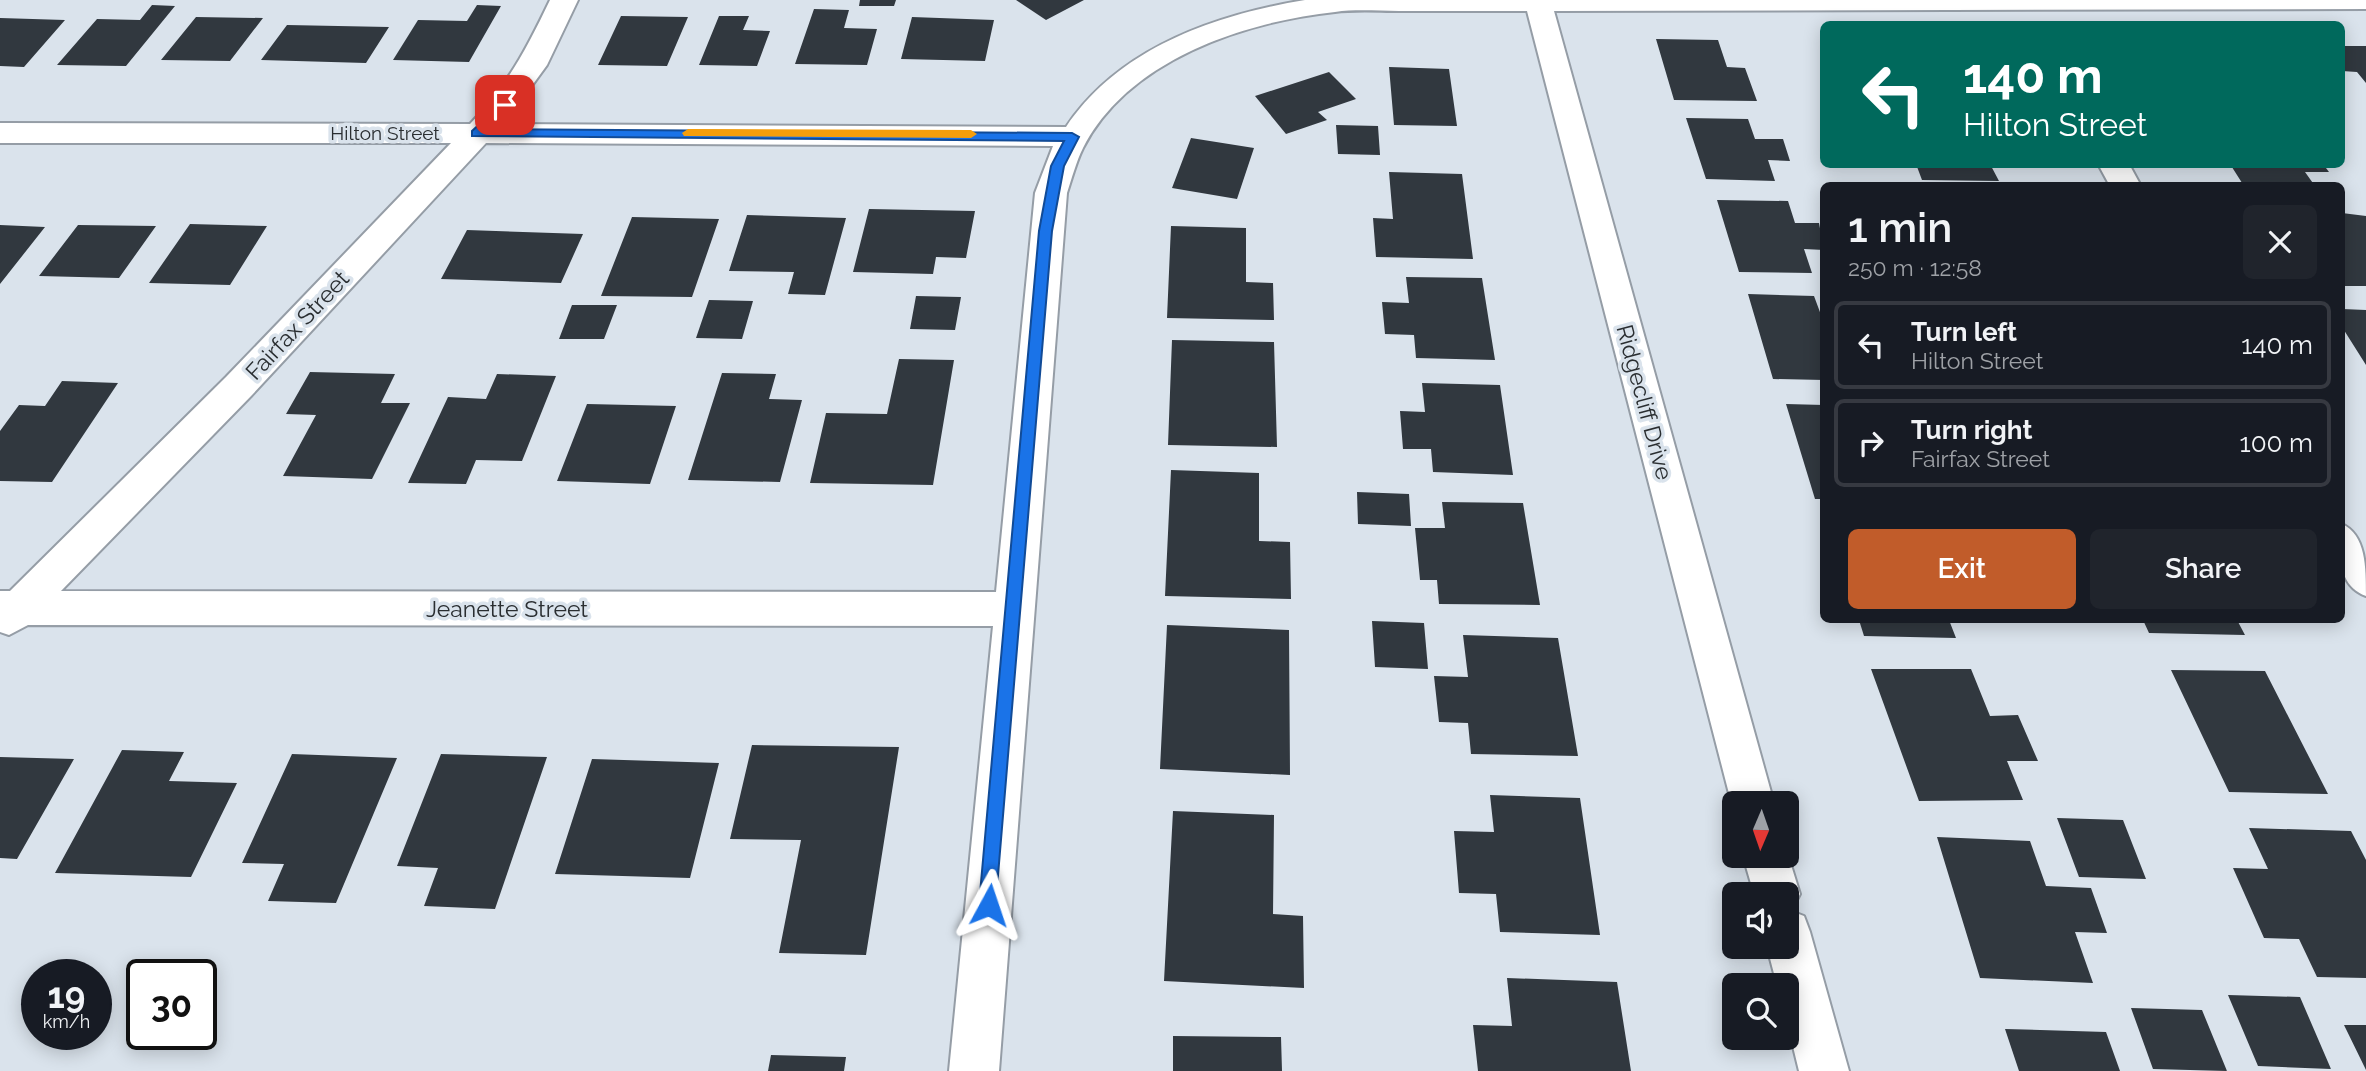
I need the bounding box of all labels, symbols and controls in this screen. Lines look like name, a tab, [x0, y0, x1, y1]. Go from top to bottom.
text: 140 m	[1963, 47, 2103, 104]
icon: left	[1848, 49, 1939, 140]
pin	[475, 75, 535, 135]
icon: arrive	[486, 86, 524, 124]
text: Hilton Street	[1963, 106, 2147, 143]
street label: Hilton Street	[330, 122, 440, 144]
text: 1 min	[1848, 203, 1952, 252]
button: close	[2243, 205, 2317, 279]
text: 250 m · 12:58	[1848, 254, 1982, 281]
street label: Fairfax Street	[240, 265, 354, 385]
text: Turn left	[1911, 317, 2017, 347]
street label: Ridgecliff Drive	[1611, 321, 1679, 483]
icon: left	[1852, 326, 1890, 364]
text: 140 m	[2241, 330, 2313, 360]
text: Hilton Street	[1911, 347, 2043, 374]
text: Turn right	[1911, 415, 2032, 445]
icon: right	[1852, 424, 1890, 462]
text: 100 m	[2240, 428, 2313, 458]
text: Fairfax Street	[1911, 445, 2050, 472]
button: Exit	[1848, 529, 2076, 609]
button: Share	[2090, 529, 2317, 609]
street label: Jeanette Street	[426, 595, 588, 622]
north arrow	[1722, 791, 1799, 868]
map controls	[1722, 791, 1799, 1050]
position arrow	[952, 868, 1026, 942]
button: sound	[1722, 882, 1799, 959]
speed limit sign: 30	[126, 959, 217, 1050]
button: search	[1722, 973, 1799, 1050]
text: 19	[48, 975, 85, 1016]
text: km/h	[43, 1011, 90, 1032]

